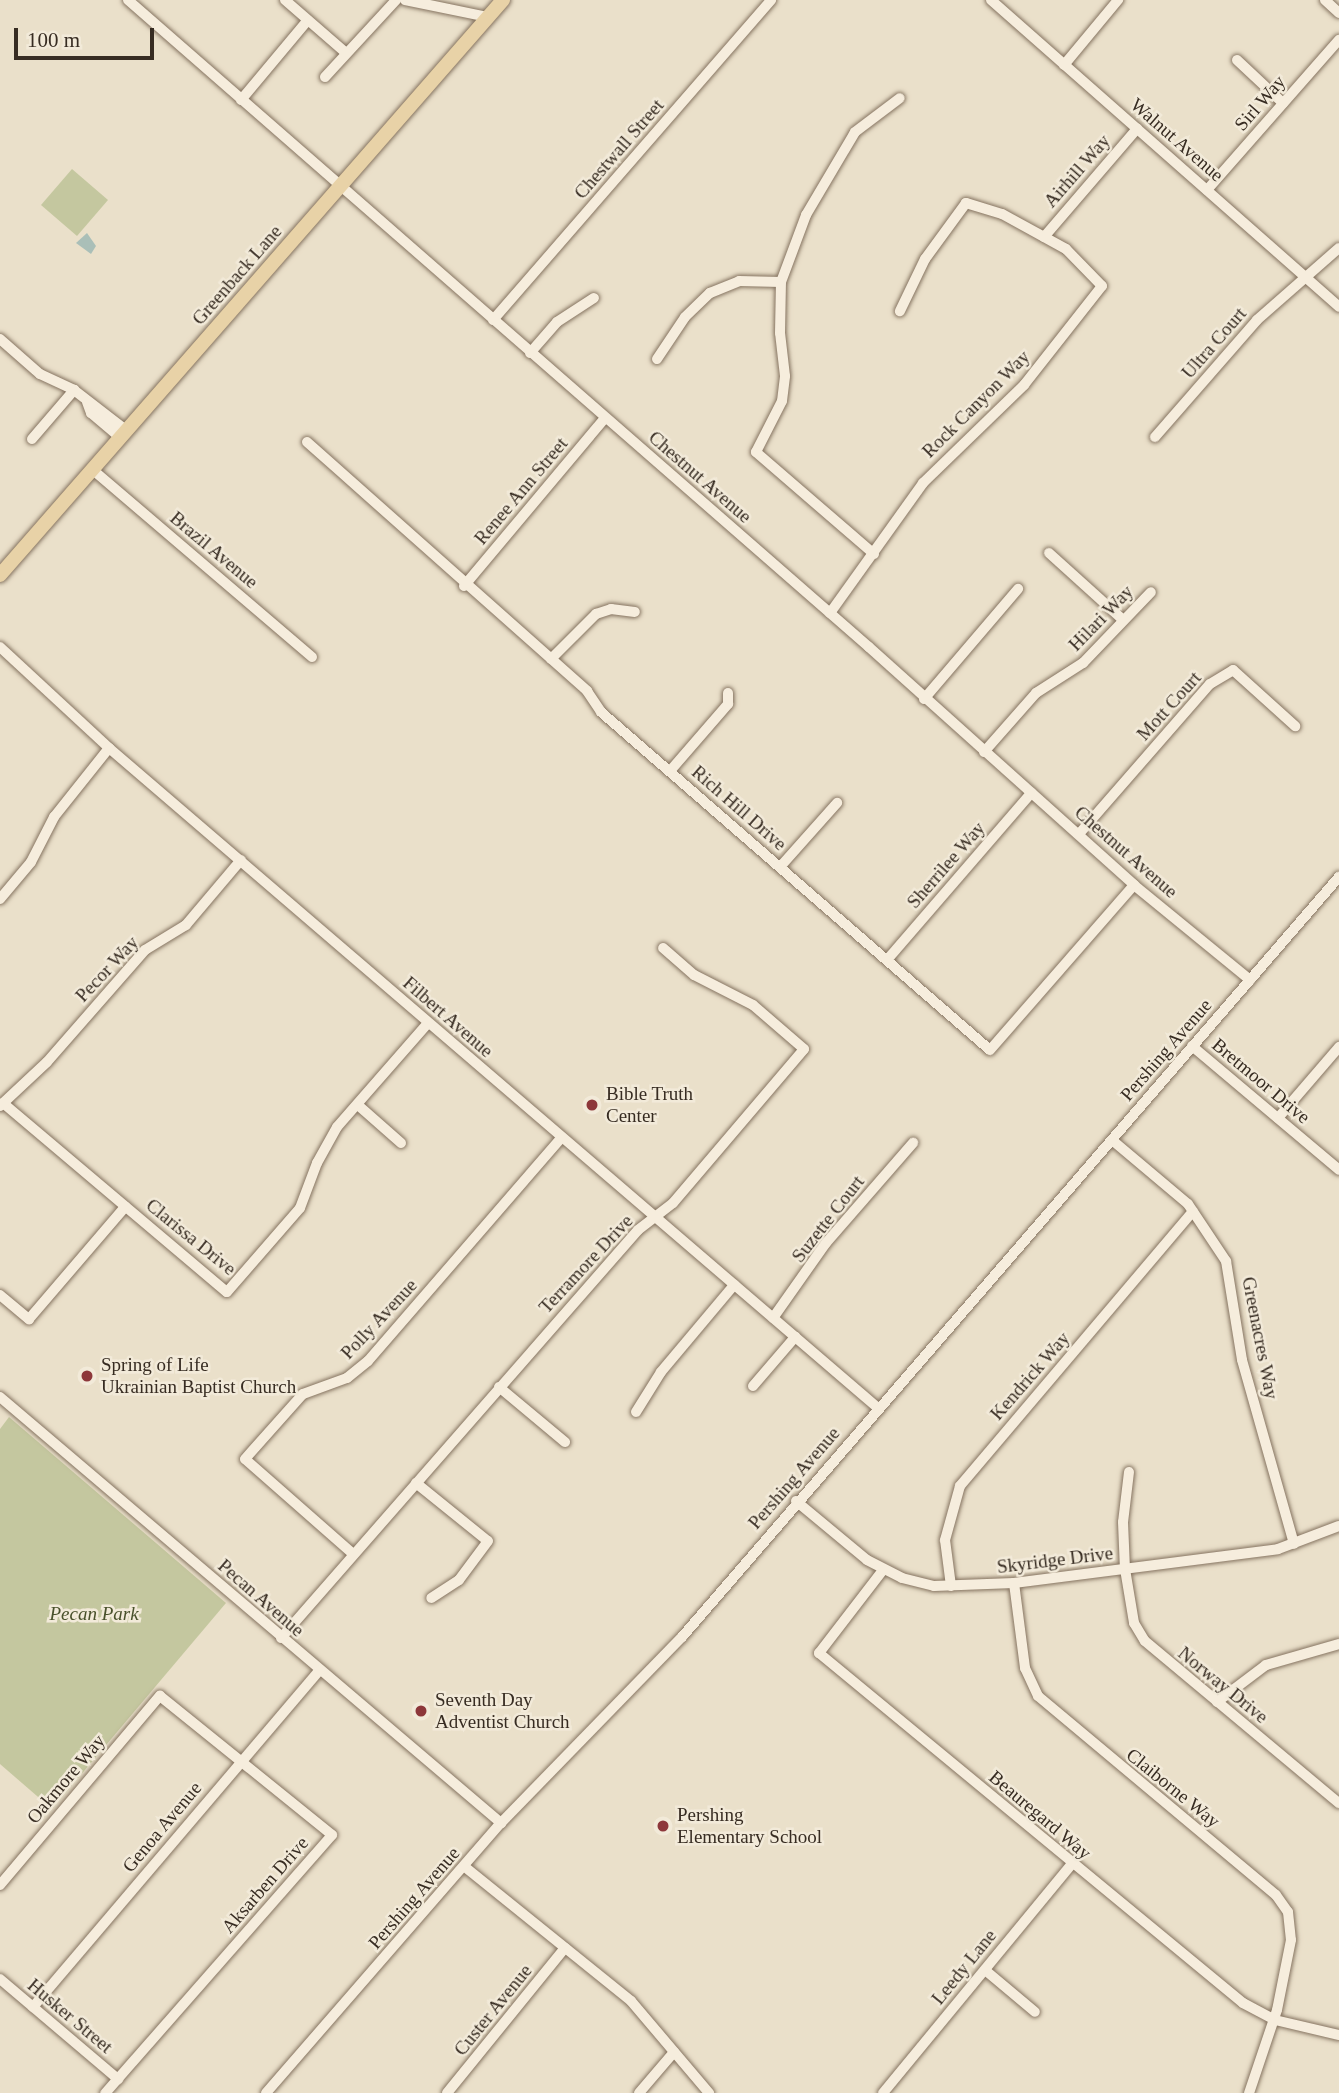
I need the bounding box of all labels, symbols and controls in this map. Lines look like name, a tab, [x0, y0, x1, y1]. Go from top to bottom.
scale bar	[18, 14, 158, 58]
text: 100 m	[27, 28, 80, 52]
street label: Sirl Way	[1230, 70, 1290, 136]
street label: Walnut Avenue	[1125, 93, 1229, 187]
street label: Chestwall Street	[569, 94, 669, 204]
street label: Airhill Way	[1039, 130, 1115, 212]
street label: Greenback Lane	[187, 220, 287, 330]
street label: Ultra Court	[1177, 303, 1251, 383]
street label: Rock Canyon Way	[917, 345, 1035, 463]
street label: Chestnut Avenue	[643, 426, 757, 528]
street label: Renee Ann Street	[469, 432, 573, 550]
street label: Brazil Avenue	[165, 506, 263, 594]
street label: Hilari Way	[1064, 580, 1138, 656]
street label: Mott Court	[1132, 667, 1206, 745]
street label: Rich Hill Drive	[687, 761, 791, 855]
street label: Chestnut Avenue	[1069, 801, 1183, 903]
street label: Sherrilee Way	[902, 817, 990, 913]
street label: Pecor Way	[71, 931, 143, 1007]
street label: Filbert Avenue	[398, 971, 498, 1063]
street label: Pershing Avenue	[1115, 994, 1217, 1106]
street label: Bretmoor Drive	[1207, 1033, 1315, 1129]
place label: Bible Truth Center	[606, 1083, 693, 1127]
marker: Bible Truth Center	[584, 1097, 600, 1113]
street label: Suzette Court	[787, 1171, 869, 1267]
street label: Clarissa Drive	[141, 1194, 241, 1280]
street label: Terramore Drive	[534, 1210, 638, 1318]
street label: Polly Avenue	[336, 1274, 422, 1364]
street label: Greenacres Way	[1237, 1275, 1283, 1401]
street label: Kendrick Way	[985, 1327, 1075, 1425]
place label: Spring of Life Ukrainian Baptist Church	[101, 1354, 296, 1398]
marker: Spring of Life Ukrainian Baptist Church	[79, 1368, 95, 1384]
street label: Pershing Avenue	[743, 1422, 845, 1534]
street label: Skyridge Drive	[996, 1542, 1114, 1578]
street label: Pecan Avenue	[213, 1554, 309, 1642]
park label: Pecan Park	[49, 1603, 139, 1625]
street label: Norway Drive	[1173, 1642, 1273, 1728]
place label: Seventh Day Adventist Church	[435, 1689, 570, 1733]
marker: Seventh Day Adventist Church	[413, 1703, 429, 1719]
street label: Oakmore Way	[22, 1730, 110, 1828]
street label: Claiborne Way	[1122, 1743, 1224, 1833]
street label: Beauregard Way	[984, 1766, 1096, 1864]
street label: Genoa Avenue	[117, 1777, 207, 1877]
place label: Pershing Elementary School	[677, 1804, 822, 1848]
marker: Pershing Elementary School	[655, 1818, 671, 1834]
street label: Aksarben Drive	[217, 1832, 313, 1938]
street label: Pershing Avenue	[363, 1842, 465, 1954]
street label: Leedy Lane	[927, 1925, 1001, 2009]
street label: Custer Avenue	[449, 1959, 537, 2061]
street label: Husker Street	[23, 1974, 117, 2058]

